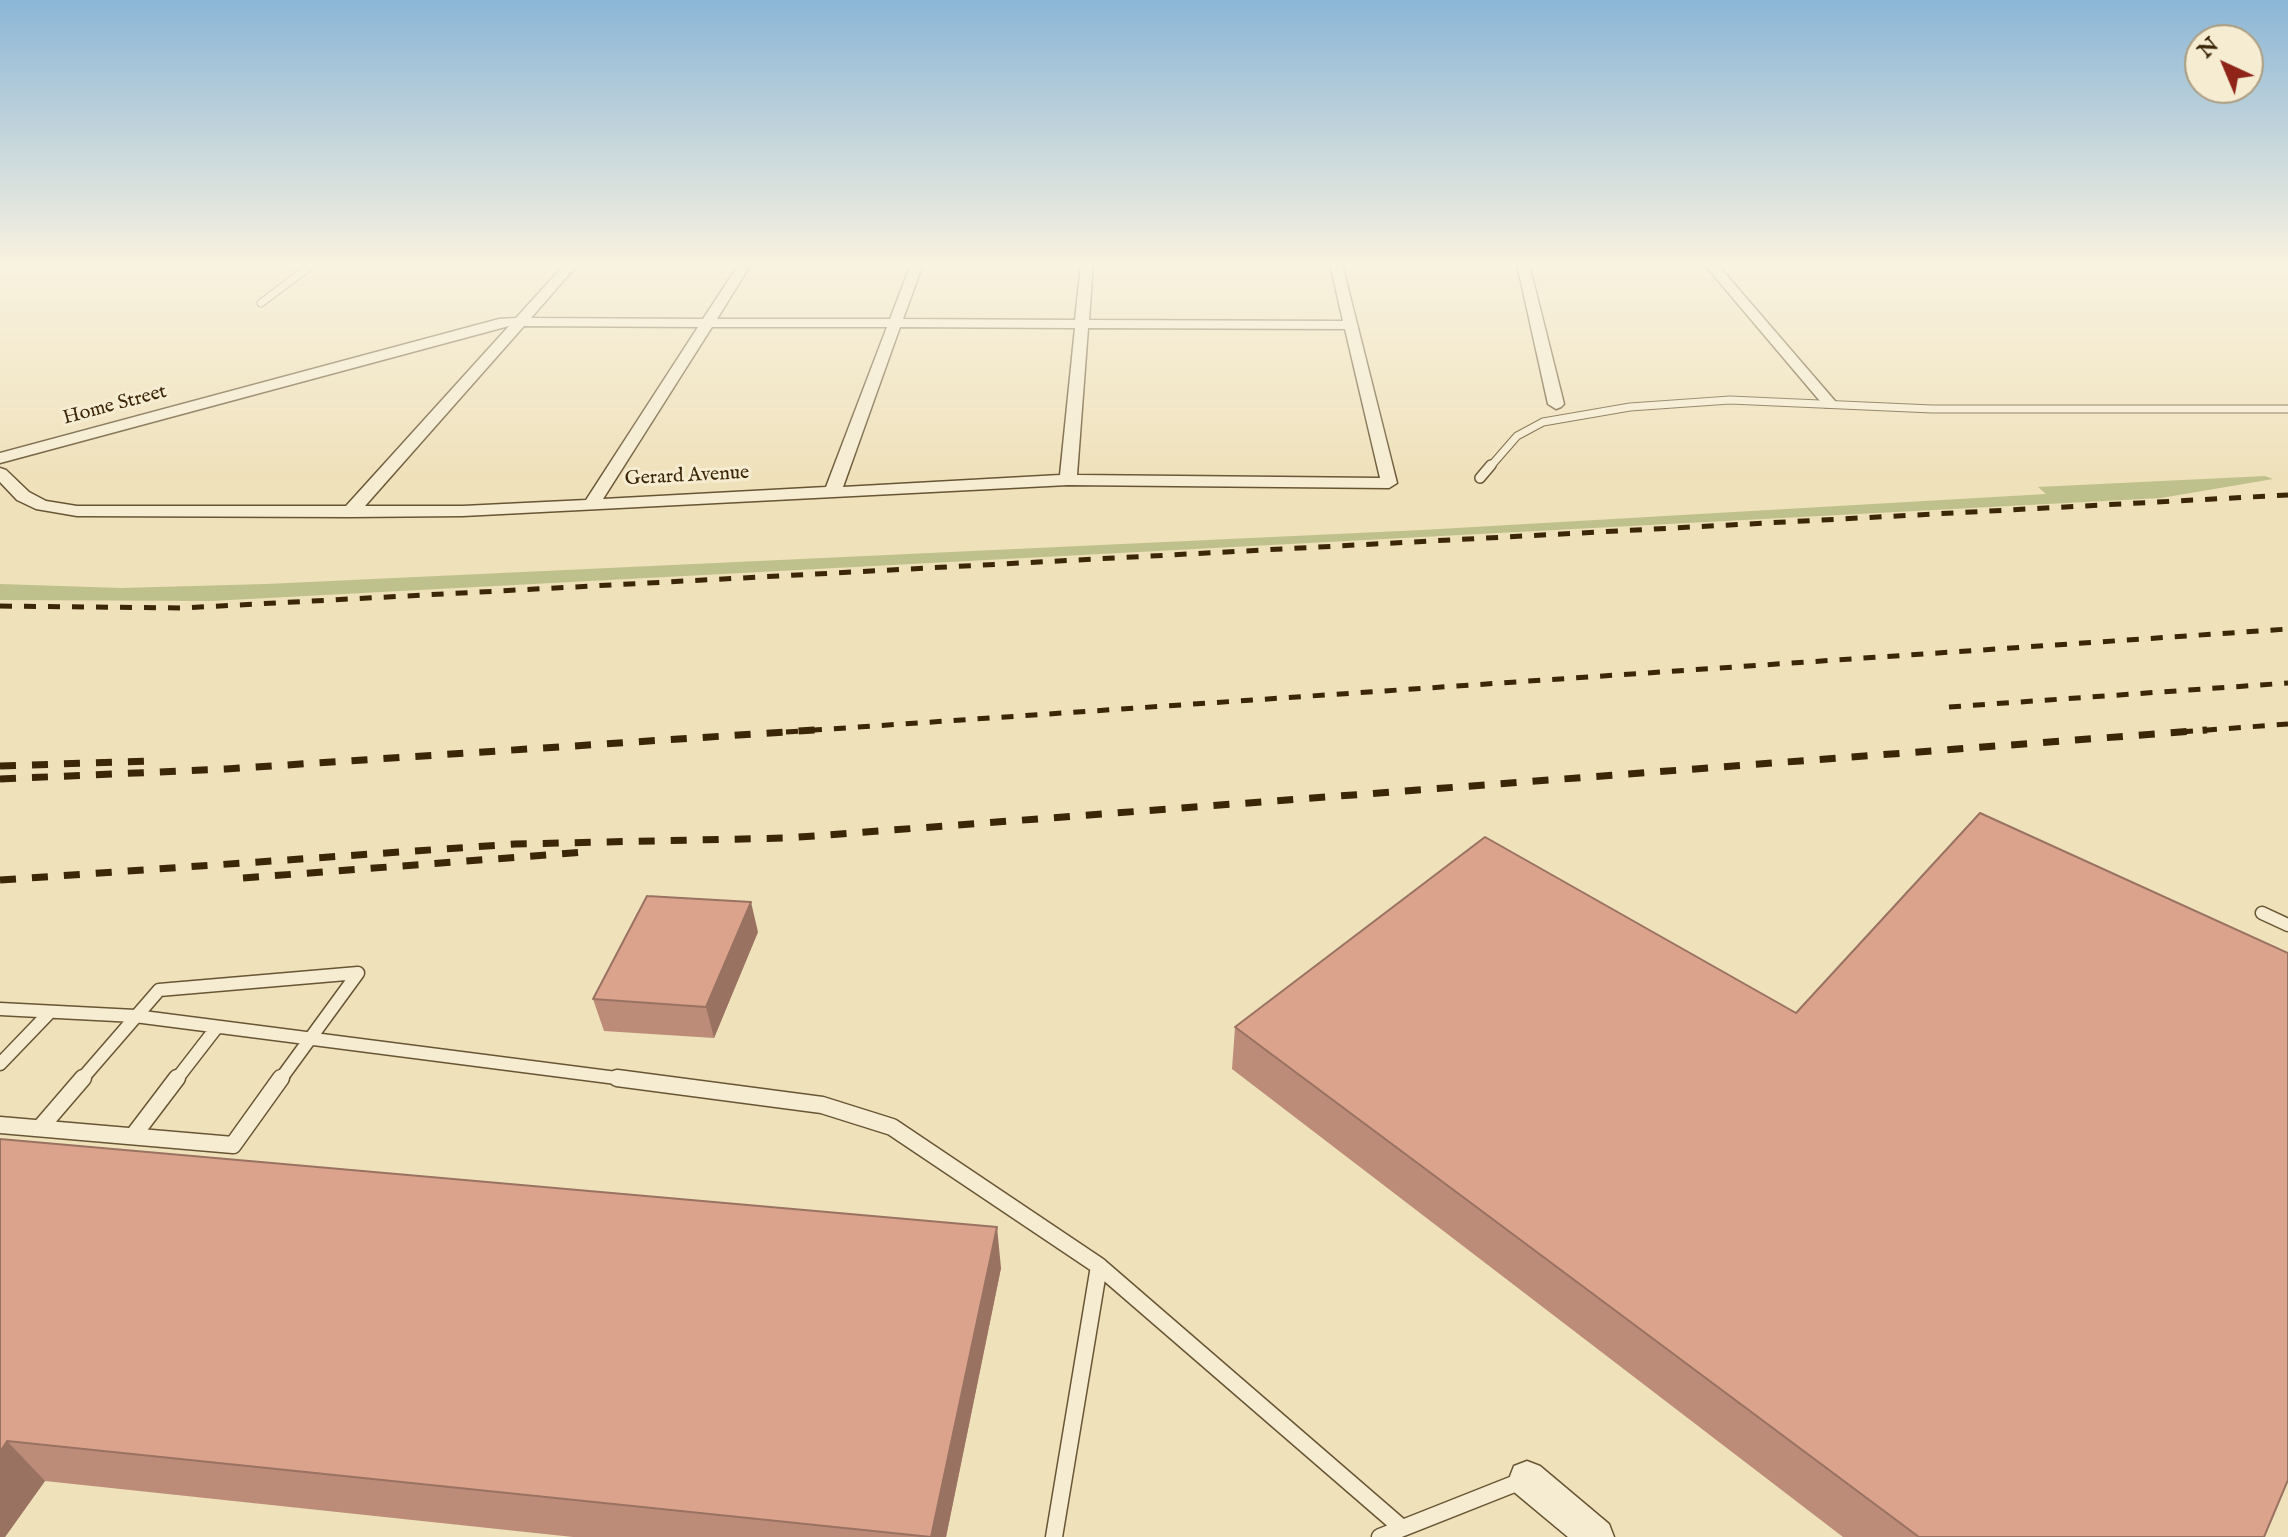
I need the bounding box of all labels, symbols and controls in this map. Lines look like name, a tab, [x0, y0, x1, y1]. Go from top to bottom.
north arrow	[2184, 24, 2264, 104]
text: N	[2192, 31, 2225, 65]
street label: Home Street	[61, 381, 169, 431]
street label: Gerard Avenue	[624, 462, 750, 492]

